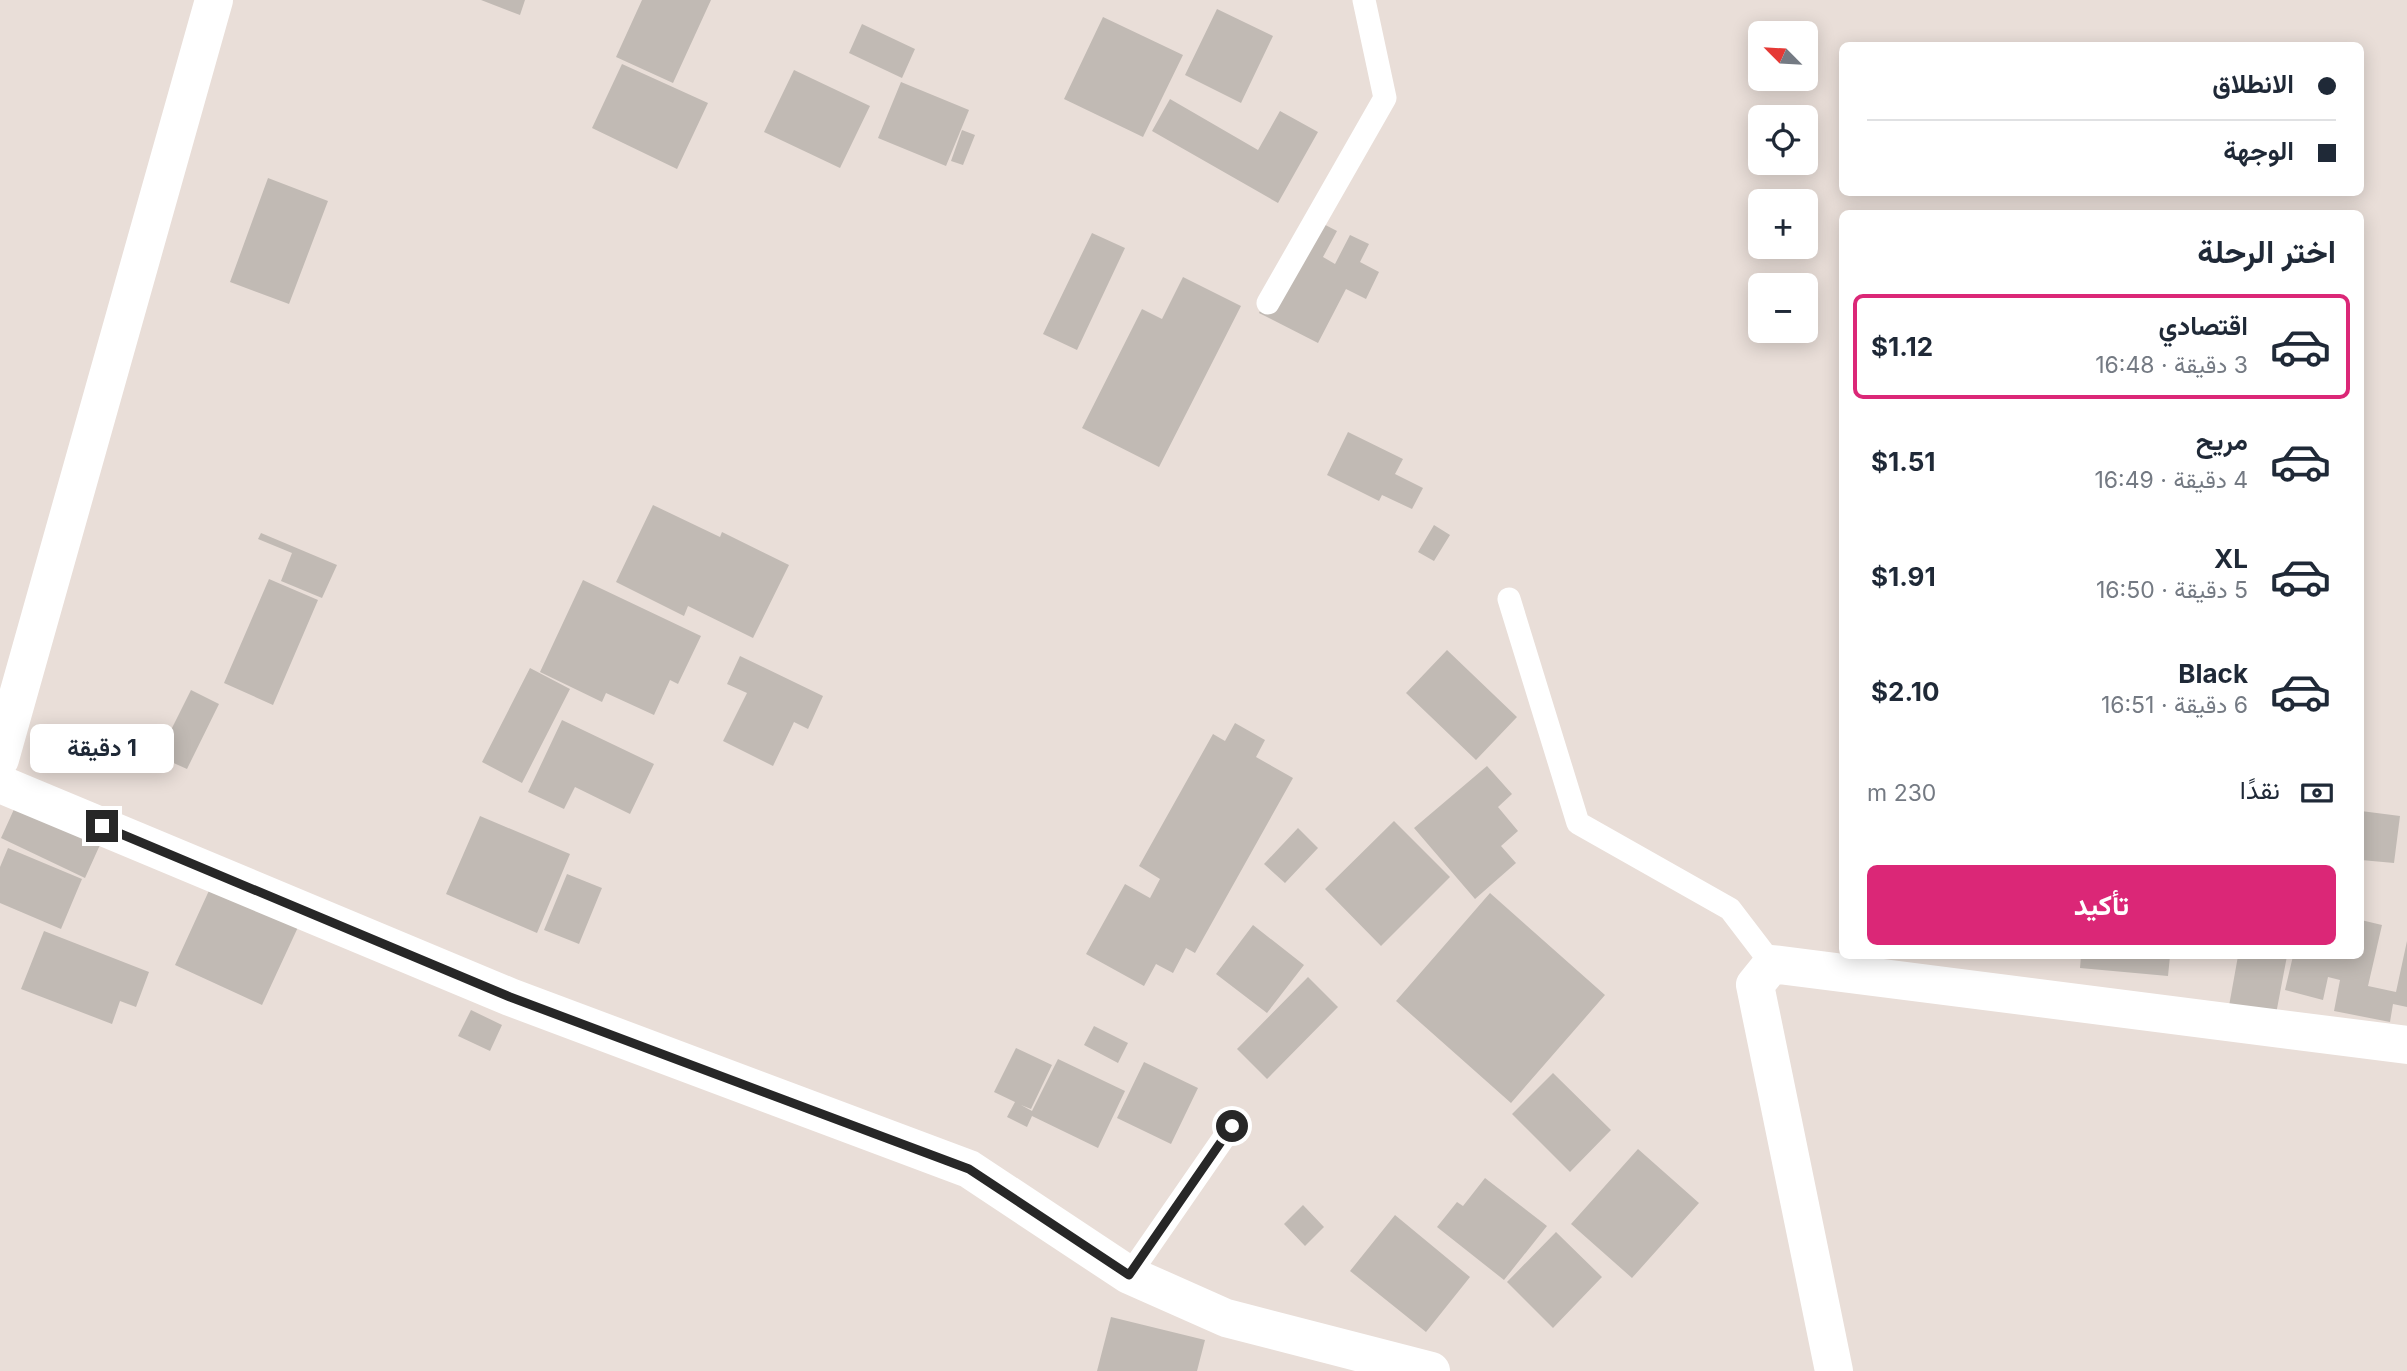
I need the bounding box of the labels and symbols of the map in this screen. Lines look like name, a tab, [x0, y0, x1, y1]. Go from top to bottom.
north arrow	[1748, 21, 1818, 91]
callout: 1 دقيقة	[30, 724, 174, 774]
route end	[86, 810, 118, 842]
route start	[1216, 1110, 1248, 1142]

